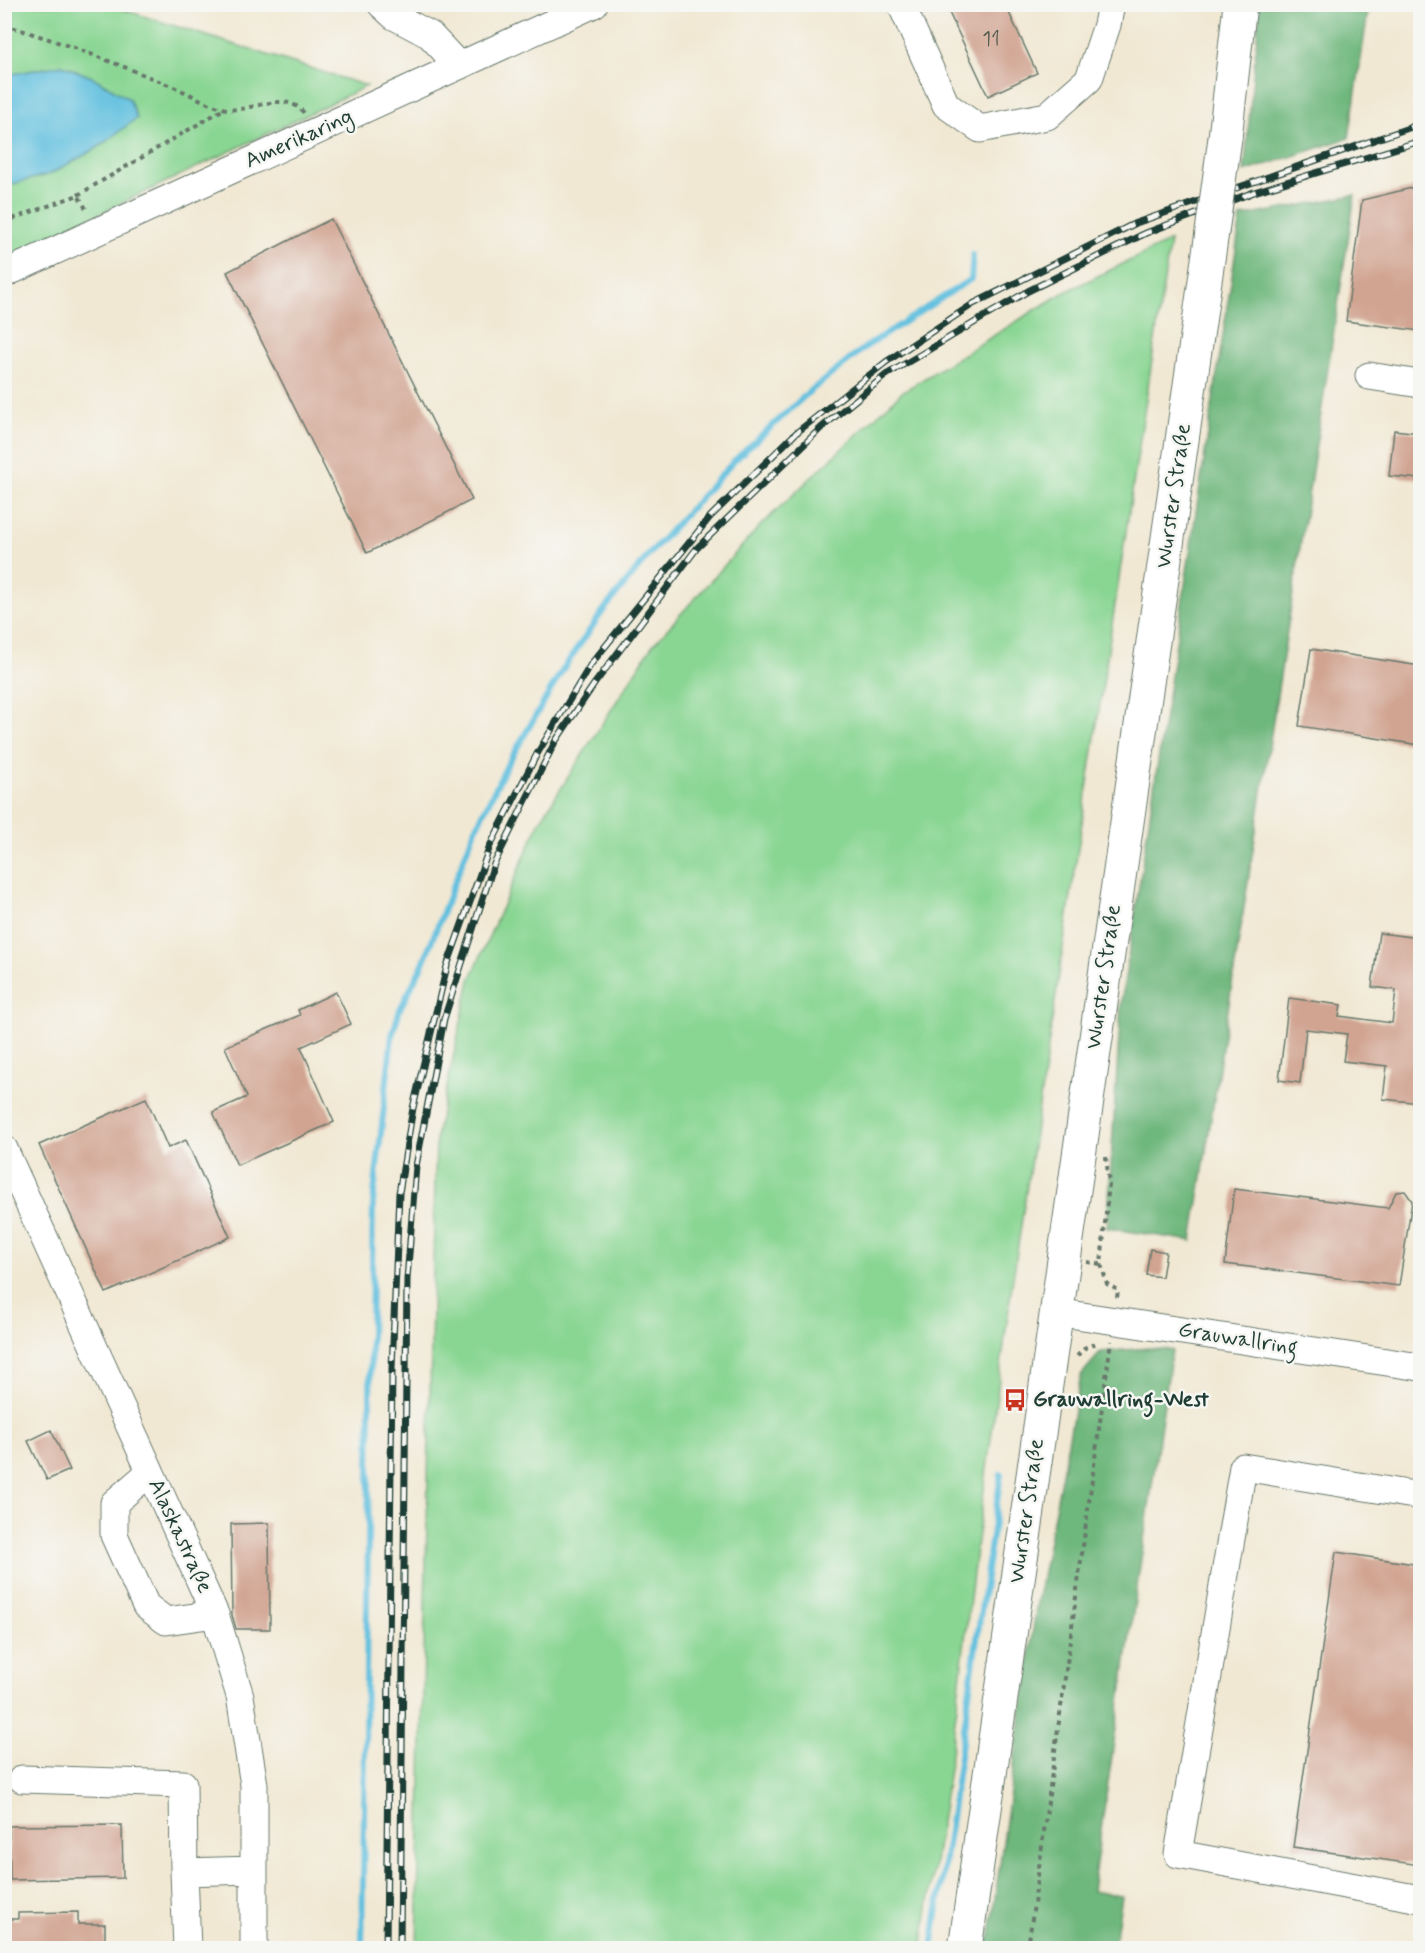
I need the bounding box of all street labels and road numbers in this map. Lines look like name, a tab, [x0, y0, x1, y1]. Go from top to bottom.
street label: Amerikaring	[241, 103, 359, 178]
street label: Wurster Straße	[1150, 422, 1198, 570]
street label: Wurster Straße	[1080, 903, 1128, 1051]
street label: Grauwallring	[1176, 1316, 1300, 1365]
street label: Wurster Straße	[1003, 1437, 1051, 1585]
street label: Alaskastraße	[141, 1474, 219, 1598]

